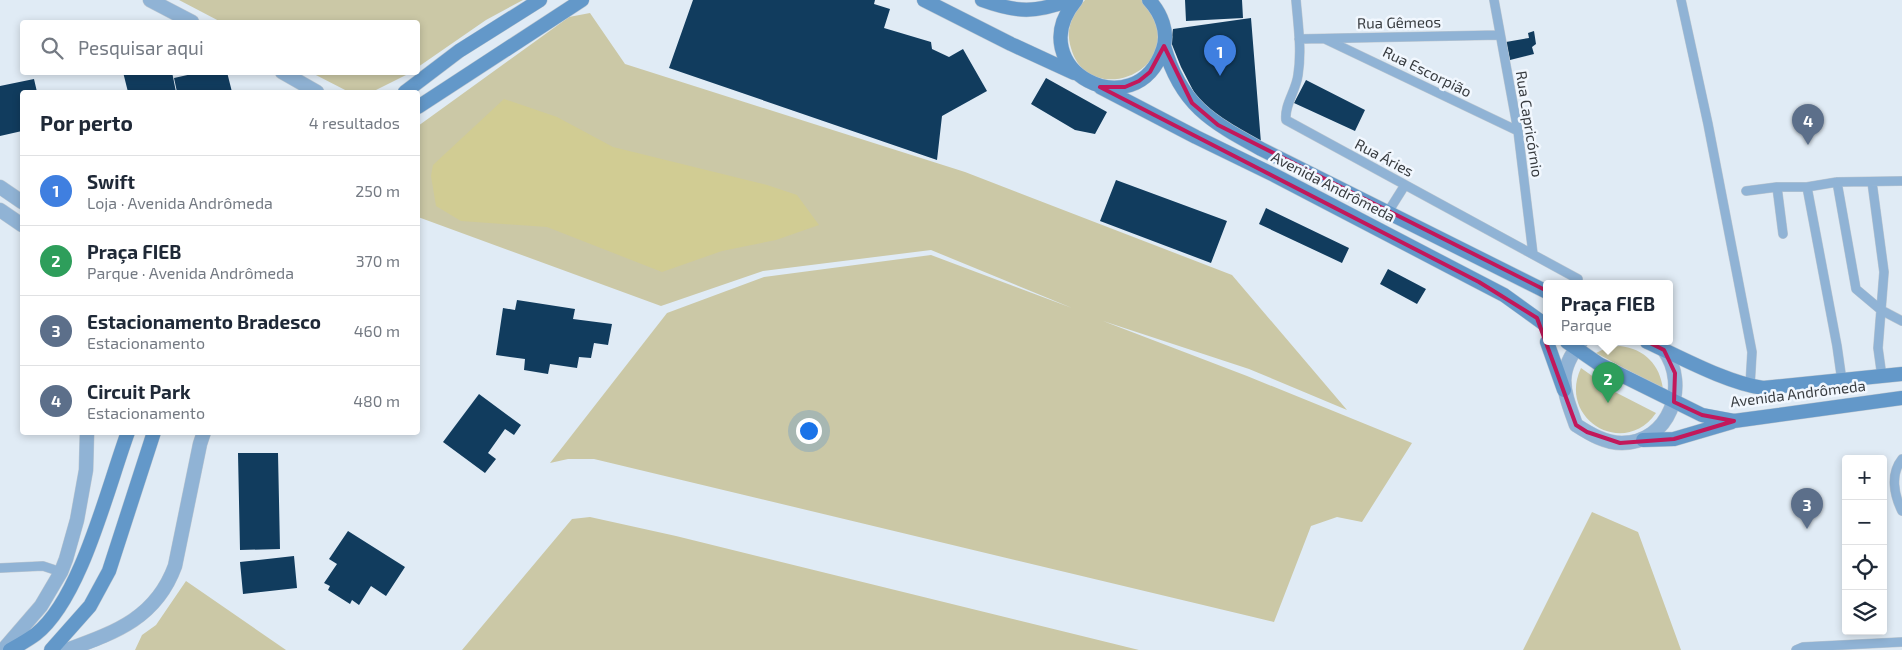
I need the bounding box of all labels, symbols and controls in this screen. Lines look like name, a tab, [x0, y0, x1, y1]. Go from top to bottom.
street label: Rua Gêmeos	[1357, 12, 1441, 32]
search box	[20, 20, 420, 75]
icon: search	[38, 34, 66, 62]
pin: 1	[1204, 35, 1236, 76]
text: Pesquisar aqui	[78, 36, 204, 59]
street label: Rua Escorpião	[1380, 42, 1475, 100]
street label: Rua Capricórnio	[1513, 69, 1547, 178]
pin: 4	[1792, 104, 1824, 145]
text: Por perto	[40, 110, 133, 135]
text: 4 resultados	[309, 113, 400, 132]
street label: Rua Áries	[1352, 134, 1417, 180]
street label: Avenida Andrômeda	[1269, 147, 1398, 225]
text: Swift	[87, 170, 135, 193]
text: 1	[53, 181, 59, 200]
text: 250 m	[355, 181, 400, 200]
text: Loja · Avenida Andrômeda	[87, 193, 273, 212]
text: Praça FIEB	[87, 240, 182, 263]
text: 2	[51, 251, 61, 270]
text: 370 m	[356, 251, 400, 270]
text: Parque · Avenida Andrômeda	[87, 263, 294, 282]
popup	[1543, 280, 1673, 345]
text: Praça FIEB	[1561, 292, 1655, 315]
text: Estacionamento Bradesco	[87, 310, 321, 333]
text: Parque	[1561, 315, 1612, 334]
text: 3	[51, 321, 61, 340]
text: 460 m	[354, 321, 400, 340]
text: Estacionamento	[87, 333, 205, 352]
pin: 2	[1592, 362, 1624, 403]
street label: Avenida Andrômeda	[1729, 376, 1867, 410]
text: Circuit Park	[87, 380, 191, 403]
text: 4	[51, 391, 61, 410]
text: 480 m	[353, 391, 400, 410]
text: Estacionamento	[87, 403, 205, 422]
your location	[796, 418, 822, 444]
map controls	[1842, 455, 1887, 635]
button: +	[1842, 455, 1887, 500]
pin: 3	[1791, 488, 1823, 529]
button: −	[1842, 500, 1887, 545]
button: locate	[1842, 545, 1887, 590]
button: layers	[1842, 590, 1887, 635]

